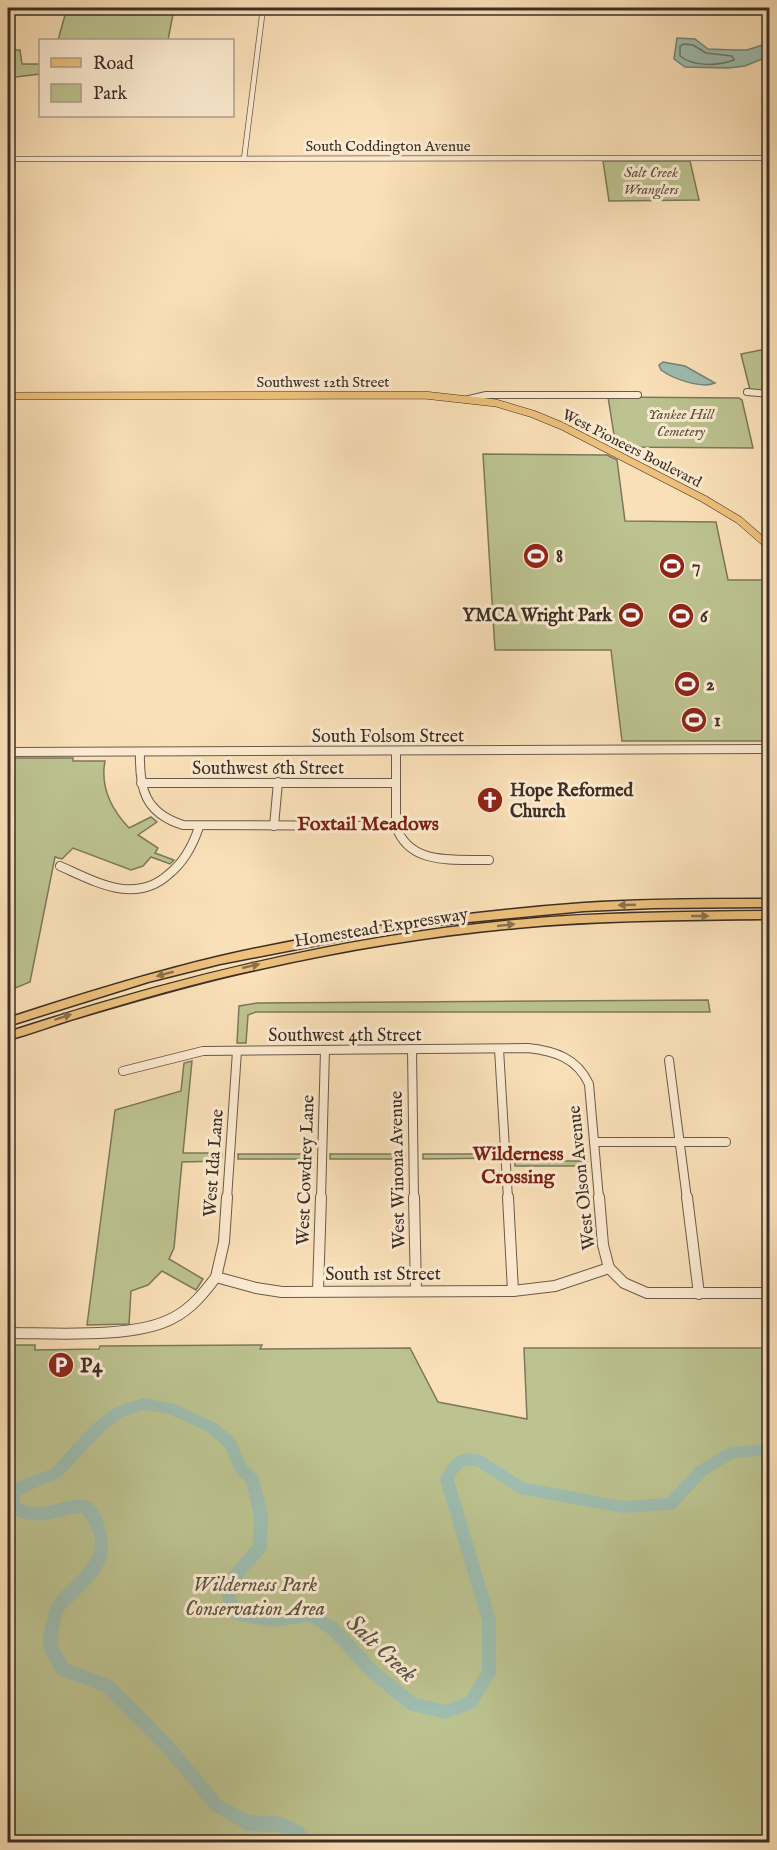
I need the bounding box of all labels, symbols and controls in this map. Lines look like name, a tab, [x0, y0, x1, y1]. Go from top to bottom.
legend	[39, 39, 234, 117]
text: Road	[93, 53, 134, 76]
text: Park	[93, 83, 128, 106]
street label: South Coddington Avenue	[305, 137, 471, 156]
park label: Salt Creek Wranglers	[624, 163, 679, 200]
street label: Southwest 12th Street	[256, 373, 390, 392]
street label: West Pioneers Boulevard	[559, 405, 706, 492]
park label: Yankee Hill Cemetery	[648, 405, 715, 441]
sports icon: 8	[521, 541, 551, 571]
place label: 8	[556, 546, 563, 569]
sports icon: 7	[657, 551, 687, 581]
place label: 7	[692, 556, 700, 579]
sports icon: YMCA Wright Park	[616, 600, 646, 630]
sports icon: 6	[666, 601, 696, 631]
place label: YMCA Wright Park	[463, 605, 613, 628]
place label: 6	[700, 606, 709, 629]
sports icon: 2	[672, 669, 702, 699]
place label: 2	[706, 674, 715, 697]
sports icon: 1	[679, 705, 709, 735]
place label: 1	[714, 710, 721, 733]
street label: South Folsom Street	[312, 726, 464, 749]
street label: Southwest 6th Street	[192, 758, 344, 781]
place label: Hope Reformed Church	[510, 780, 633, 824]
church icon: Hope Reformed Church	[475, 785, 505, 815]
district label: Foxtail Meadows	[297, 812, 439, 837]
one-way arrow	[618, 901, 637, 910]
street label: Homestead Expressway	[293, 903, 470, 954]
one-way arrow	[691, 911, 710, 920]
one-way arrow	[496, 920, 515, 930]
one-way arrow	[242, 961, 260, 971]
one-way arrow	[156, 970, 174, 980]
one-way arrow	[54, 1012, 72, 1022]
street label: Southwest 4th Street	[268, 1025, 422, 1048]
street label: West Winona Avenue	[386, 1091, 411, 1249]
street label: West Cowdrey Lane	[292, 1094, 321, 1246]
street label: West Olson Avenue	[563, 1104, 602, 1251]
street label: West Ida Lane	[199, 1108, 230, 1218]
district label: Wilderness Crossing	[472, 1142, 563, 1190]
street label: South 1st Street	[325, 1264, 441, 1287]
parking icon: P4	[46, 1350, 76, 1380]
place label: P4	[80, 1353, 103, 1380]
park label: Wilderness Park Conservation Area	[185, 1572, 325, 1623]
water label: Salt Creek	[339, 1608, 424, 1690]

